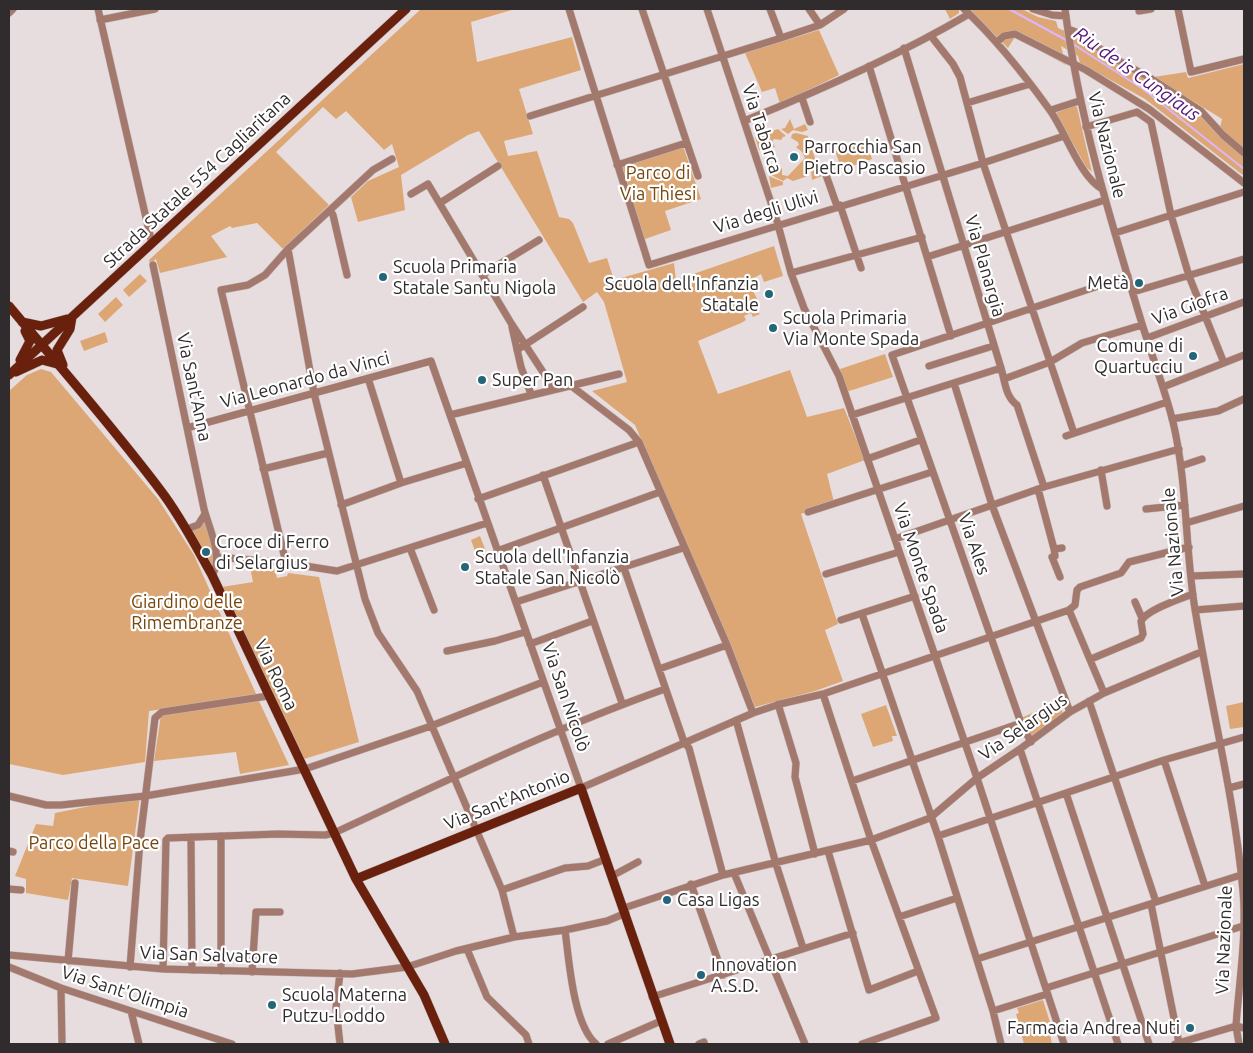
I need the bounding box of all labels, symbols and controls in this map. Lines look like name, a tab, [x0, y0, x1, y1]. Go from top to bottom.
water label: Riu de is Cungiaus	[1069, 22, 1205, 126]
street label: Via Tabarca	[737, 82, 787, 176]
street label: Strada Statale 554 Cagliaritana	[99, 88, 295, 272]
street label: Via Nazionale	[1083, 89, 1131, 201]
place label: Parrocchia San Pietro Pascasio	[804, 136, 926, 178]
marker: Parrocchia San Pietro Pascasio	[788, 151, 800, 163]
park label: Parco di Via Thiesi	[620, 162, 696, 204]
street label: Via degli Ulivi	[711, 186, 821, 238]
street label: Via Planargia	[960, 213, 1010, 319]
place label: Scuola Primaria Statale Santu Nigola	[393, 256, 556, 298]
marker: Scuola Primaria Statale Santu Nigola	[377, 271, 389, 283]
place label: Metà	[1087, 272, 1129, 294]
place label: Scuola dell'Infanzia Statale	[605, 273, 759, 316]
marker: Metà	[1133, 277, 1145, 289]
street label: Via Giofra	[1149, 282, 1231, 330]
marker: Scuola dell'Infanzia Statale	[763, 288, 775, 300]
place label: Scuola Primaria Via Monte Spada	[783, 307, 919, 350]
marker: Scuola Primaria Via Monte Spada	[767, 322, 779, 334]
street label: Via Sant'Anna	[172, 331, 216, 443]
place label: Comune di Quartucciu	[1094, 335, 1183, 378]
street label: Via Leonardo da Vinci	[218, 347, 392, 413]
marker: Comune di Quartucciu	[1187, 350, 1199, 362]
place label: Super Pan	[492, 369, 573, 391]
marker: Super Pan	[476, 374, 488, 386]
street label: Via Nazionale	[1157, 487, 1189, 597]
street label: Via Monte Spada	[889, 500, 953, 636]
street label: Via Ales	[953, 510, 995, 578]
place label: Croce di Ferro di Selargius	[216, 531, 329, 574]
marker: Croce di Ferro di Selargius	[200, 546, 212, 558]
place label: Scuola dell'Infanzia Statale San Nicolò	[475, 546, 629, 588]
marker: Scuola dell'Infanzia Statale San Nicolò	[459, 561, 471, 573]
park label: Giardino delle Rimembranze	[131, 591, 243, 634]
street label: Via Roma	[250, 636, 302, 714]
street label: Via San Nicolò	[537, 640, 595, 754]
street label: Via Selargius	[975, 689, 1071, 765]
street label: Via Sant'Antonio	[441, 765, 573, 835]
park label: Parco della Pace	[28, 832, 160, 854]
street label: Via Nazionale	[1211, 885, 1237, 995]
place label: Casa Ligas	[677, 889, 759, 911]
marker: Casa Ligas	[661, 894, 673, 906]
street label: Via San Salvatore	[139, 942, 279, 968]
place label: Innovation A.S.D.	[711, 954, 797, 996]
street label: Via Sant'Olimpia	[59, 961, 191, 1023]
marker: Innovation A.S.D.	[695, 969, 707, 981]
place label: Scuola Materna Putzu-Loddo	[282, 984, 407, 1026]
marker: Scuola Materna Putzu-Loddo	[266, 999, 278, 1011]
place label: Farmacia Andrea Nuti	[1007, 1017, 1180, 1039]
marker: Farmacia Andrea Nuti	[1184, 1022, 1196, 1034]

